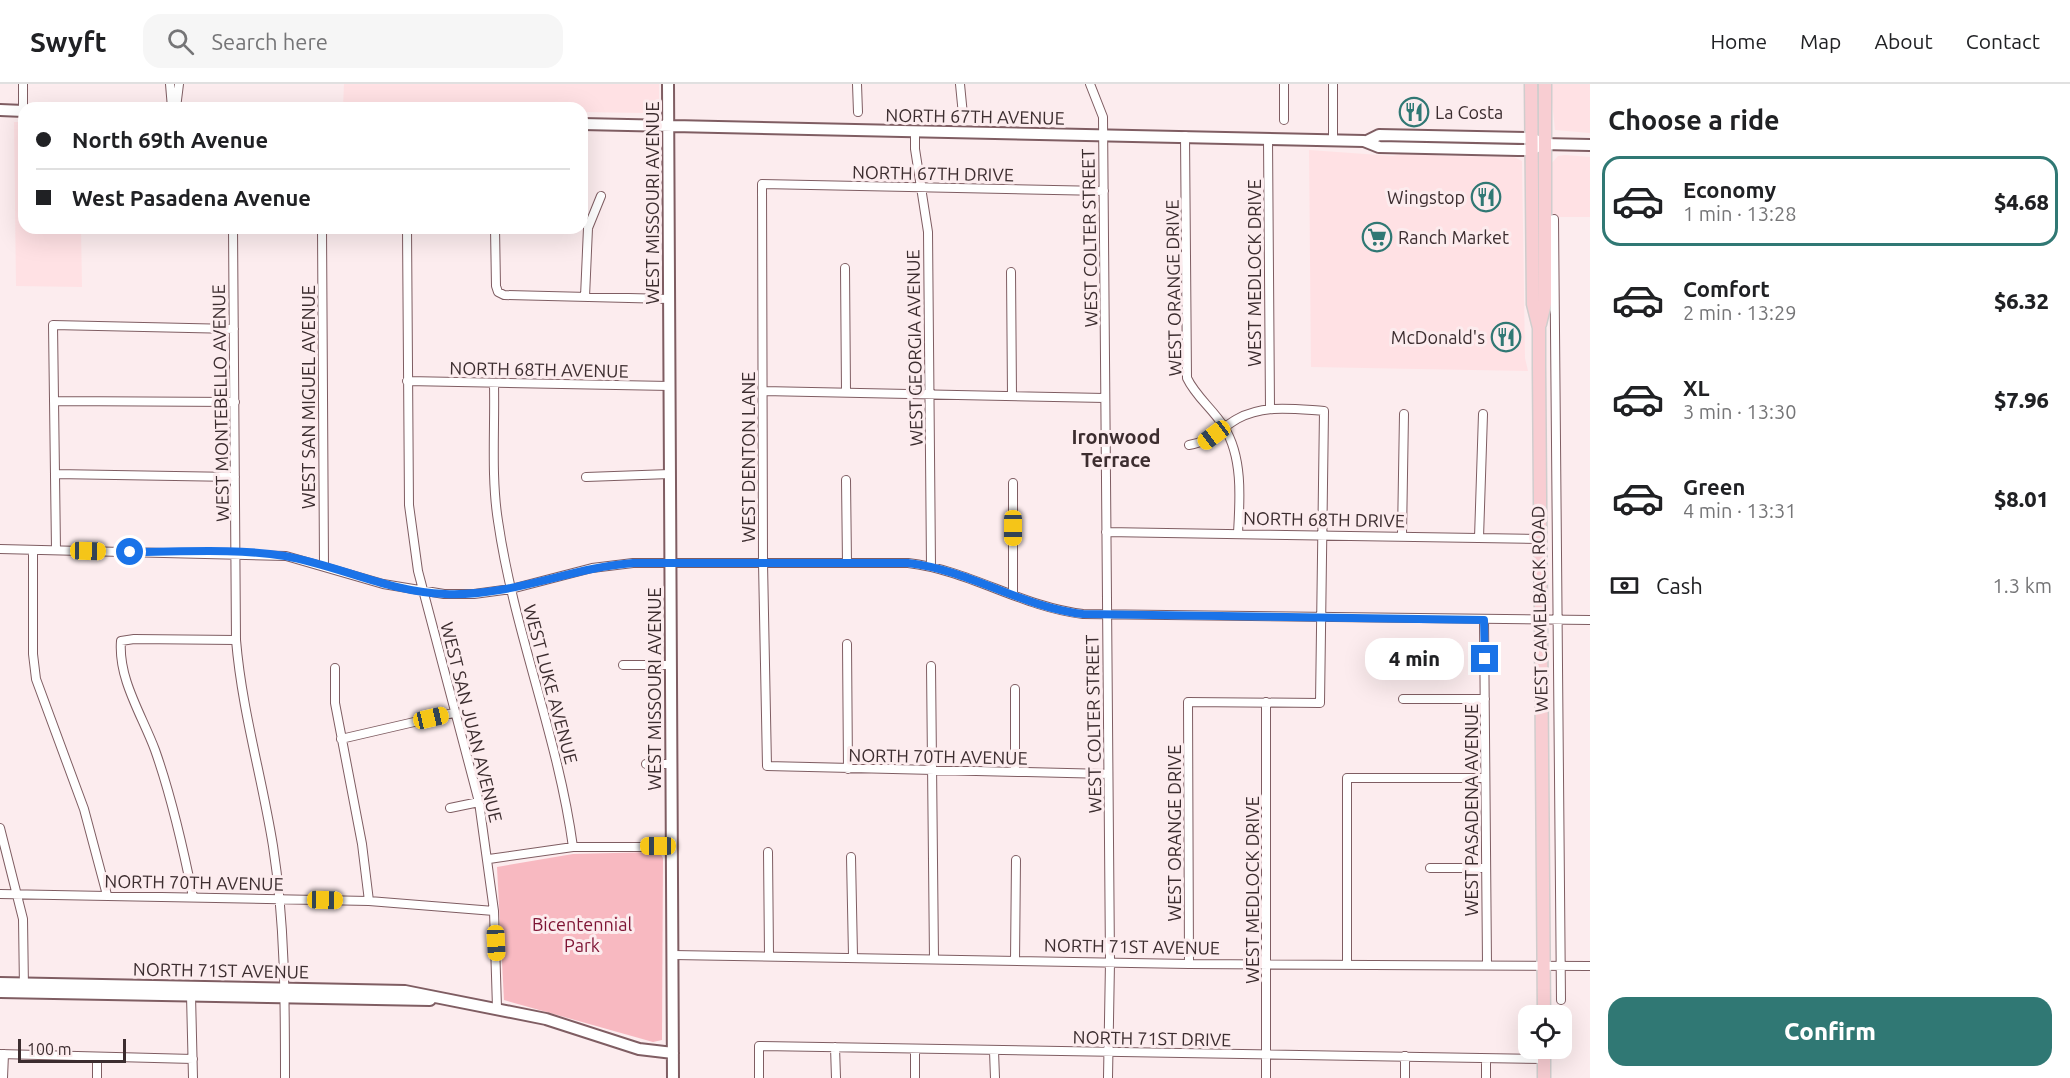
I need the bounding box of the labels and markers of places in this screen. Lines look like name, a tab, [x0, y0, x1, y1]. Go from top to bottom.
restaurant icon: La Costa	[1398, 96, 1430, 128]
place label: La Costa	[1435, 102, 1503, 122]
restaurant icon: Wingstop	[1470, 181, 1502, 213]
place label: Wingstop	[1387, 187, 1465, 207]
supermarket icon: Ranch Market	[1361, 221, 1393, 253]
place label: Ranch Market	[1398, 227, 1509, 247]
restaurant icon: McDonald's	[1490, 321, 1522, 353]
place label: McDonald's	[1391, 327, 1485, 347]

